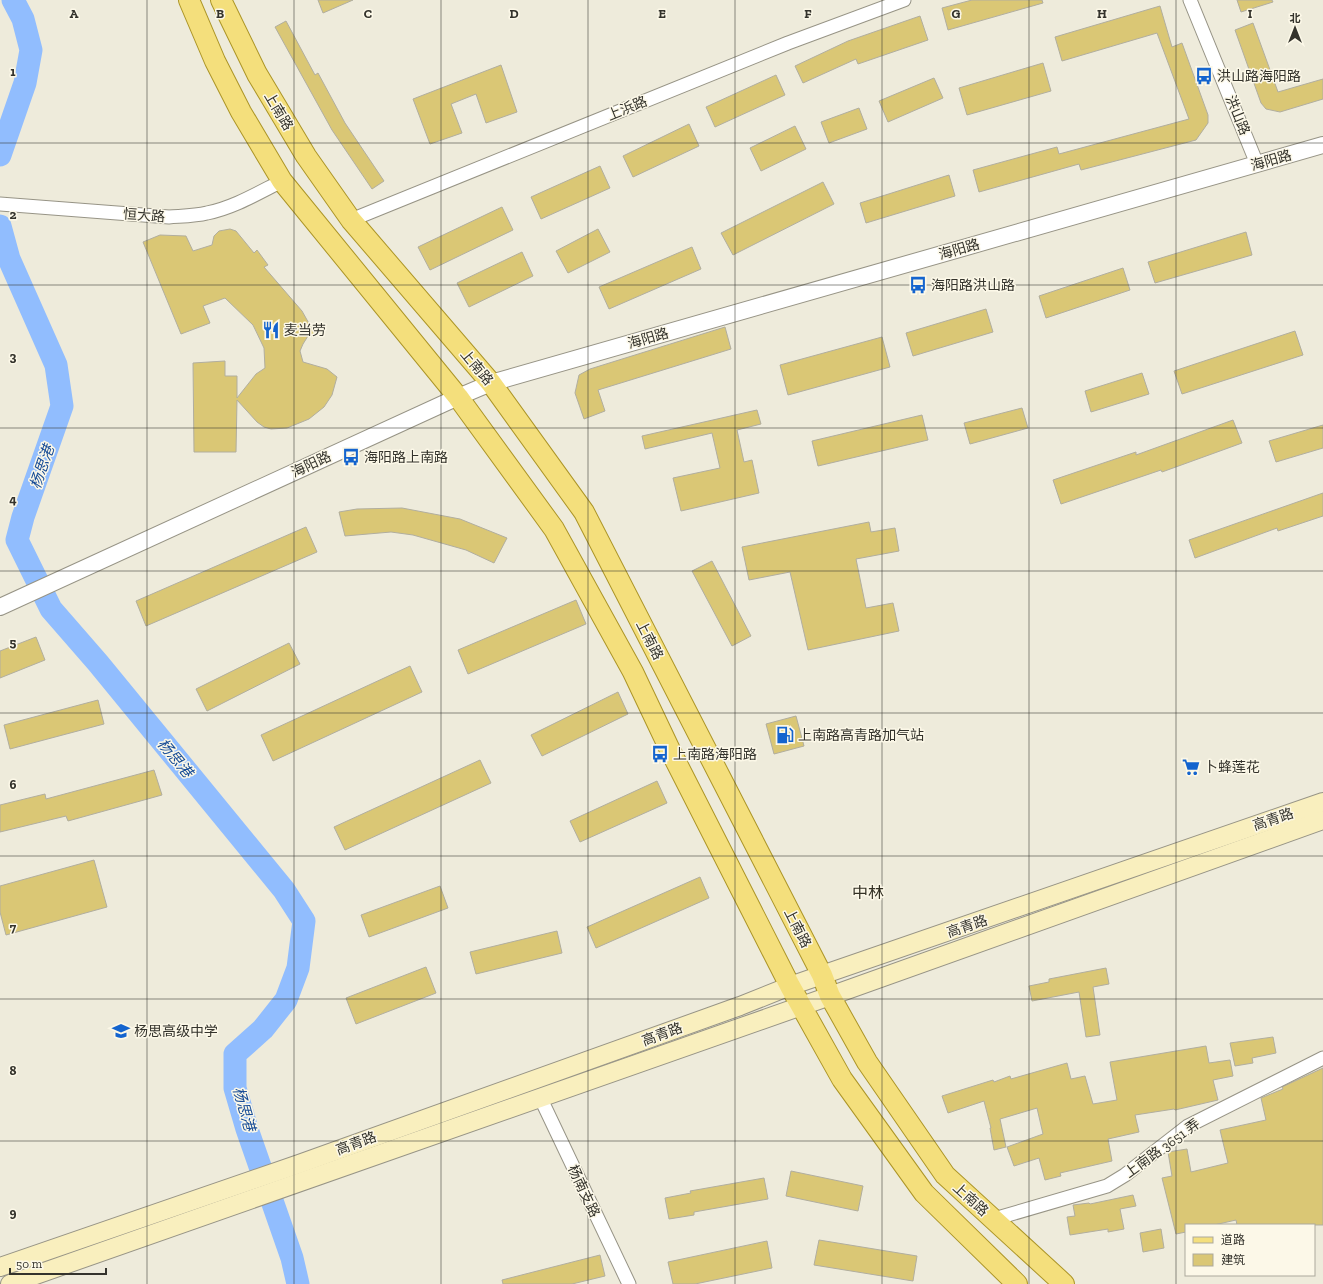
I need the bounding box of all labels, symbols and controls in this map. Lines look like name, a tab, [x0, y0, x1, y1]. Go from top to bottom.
text: A	[70, 6, 79, 21]
text: B	[216, 6, 224, 21]
text: C	[364, 6, 372, 21]
text: D	[509, 6, 519, 21]
text: E	[658, 6, 666, 21]
text: F	[804, 6, 812, 21]
text: G	[952, 6, 961, 21]
text: H	[1097, 6, 1107, 21]
text: I	[1248, 6, 1253, 21]
north arrow	[1275, 8, 1315, 48]
text: 北	[1290, 12, 1301, 25]
text: 1	[10, 64, 16, 79]
bus stop icon: 洪山路海阳路	[1194, 66, 1214, 86]
place label: 洪山路海阳路	[1217, 68, 1301, 85]
street label: 上南路	[260, 89, 297, 134]
street label: 上浜路	[605, 93, 650, 124]
street label: 洪山路	[1222, 93, 1253, 138]
street label: 海阳路	[1249, 147, 1294, 174]
street label: 恒大路	[122, 206, 166, 225]
text: 2	[10, 207, 17, 222]
street label: 海阳路	[937, 236, 982, 263]
bus stop icon: 海阳路洪山路	[908, 275, 928, 295]
place label: 海阳路洪山路	[931, 277, 1015, 294]
restaurant icon: 麦当劳	[261, 320, 281, 340]
place label: 麦当劳	[284, 322, 326, 339]
street label: 海阳路	[626, 325, 671, 352]
street label: 上南路	[457, 346, 497, 389]
text: 3	[10, 349, 17, 364]
water label: 杨思港	[26, 441, 58, 491]
bus stop icon: 海阳路上南路	[341, 447, 361, 467]
street label: 海阳路	[289, 448, 334, 481]
place label: 海阳路上南路	[364, 449, 448, 466]
text: 4	[9, 492, 17, 507]
street label: 上南路	[632, 618, 667, 663]
text: 5	[10, 635, 17, 650]
fuel station icon: 上南路高青路加气站	[775, 725, 795, 745]
place label: 上南路高青路加气站	[798, 727, 924, 744]
water label: 杨思港	[154, 735, 198, 783]
bus stop icon: 上南路海阳路	[650, 744, 670, 764]
place label: 上南路海阳路	[673, 746, 757, 763]
supermarket icon: 卜蜂莲花	[1181, 757, 1201, 777]
place label: 卜蜂莲花	[1204, 759, 1260, 776]
text: 6	[10, 777, 17, 792]
street label: 高青路	[1251, 805, 1296, 834]
district label: 中林	[852, 883, 884, 902]
street label: 上南路	[780, 906, 815, 951]
street label: 高青路	[945, 912, 990, 941]
text: 7	[10, 920, 17, 935]
street label: 高青路	[640, 1019, 685, 1050]
school or university icon: 杨思高级中学	[111, 1021, 131, 1041]
place label: 杨思高级中学	[134, 1023, 218, 1040]
text: 8	[9, 1063, 17, 1078]
water label: 杨思港	[229, 1085, 259, 1135]
street label: 上南路 3651 弄	[1121, 1115, 1203, 1181]
street label: 高青路	[334, 1128, 379, 1159]
street label: 杨南支路	[564, 1162, 603, 1220]
street label: 上南路	[949, 1179, 992, 1220]
text: 9	[10, 1205, 17, 1220]
legend	[1185, 1224, 1315, 1276]
text: 道路	[1221, 1233, 1245, 1247]
scale bar	[10, 1250, 106, 1276]
text: 建筑	[1221, 1253, 1245, 1267]
text: 50 m	[16, 1257, 43, 1271]

